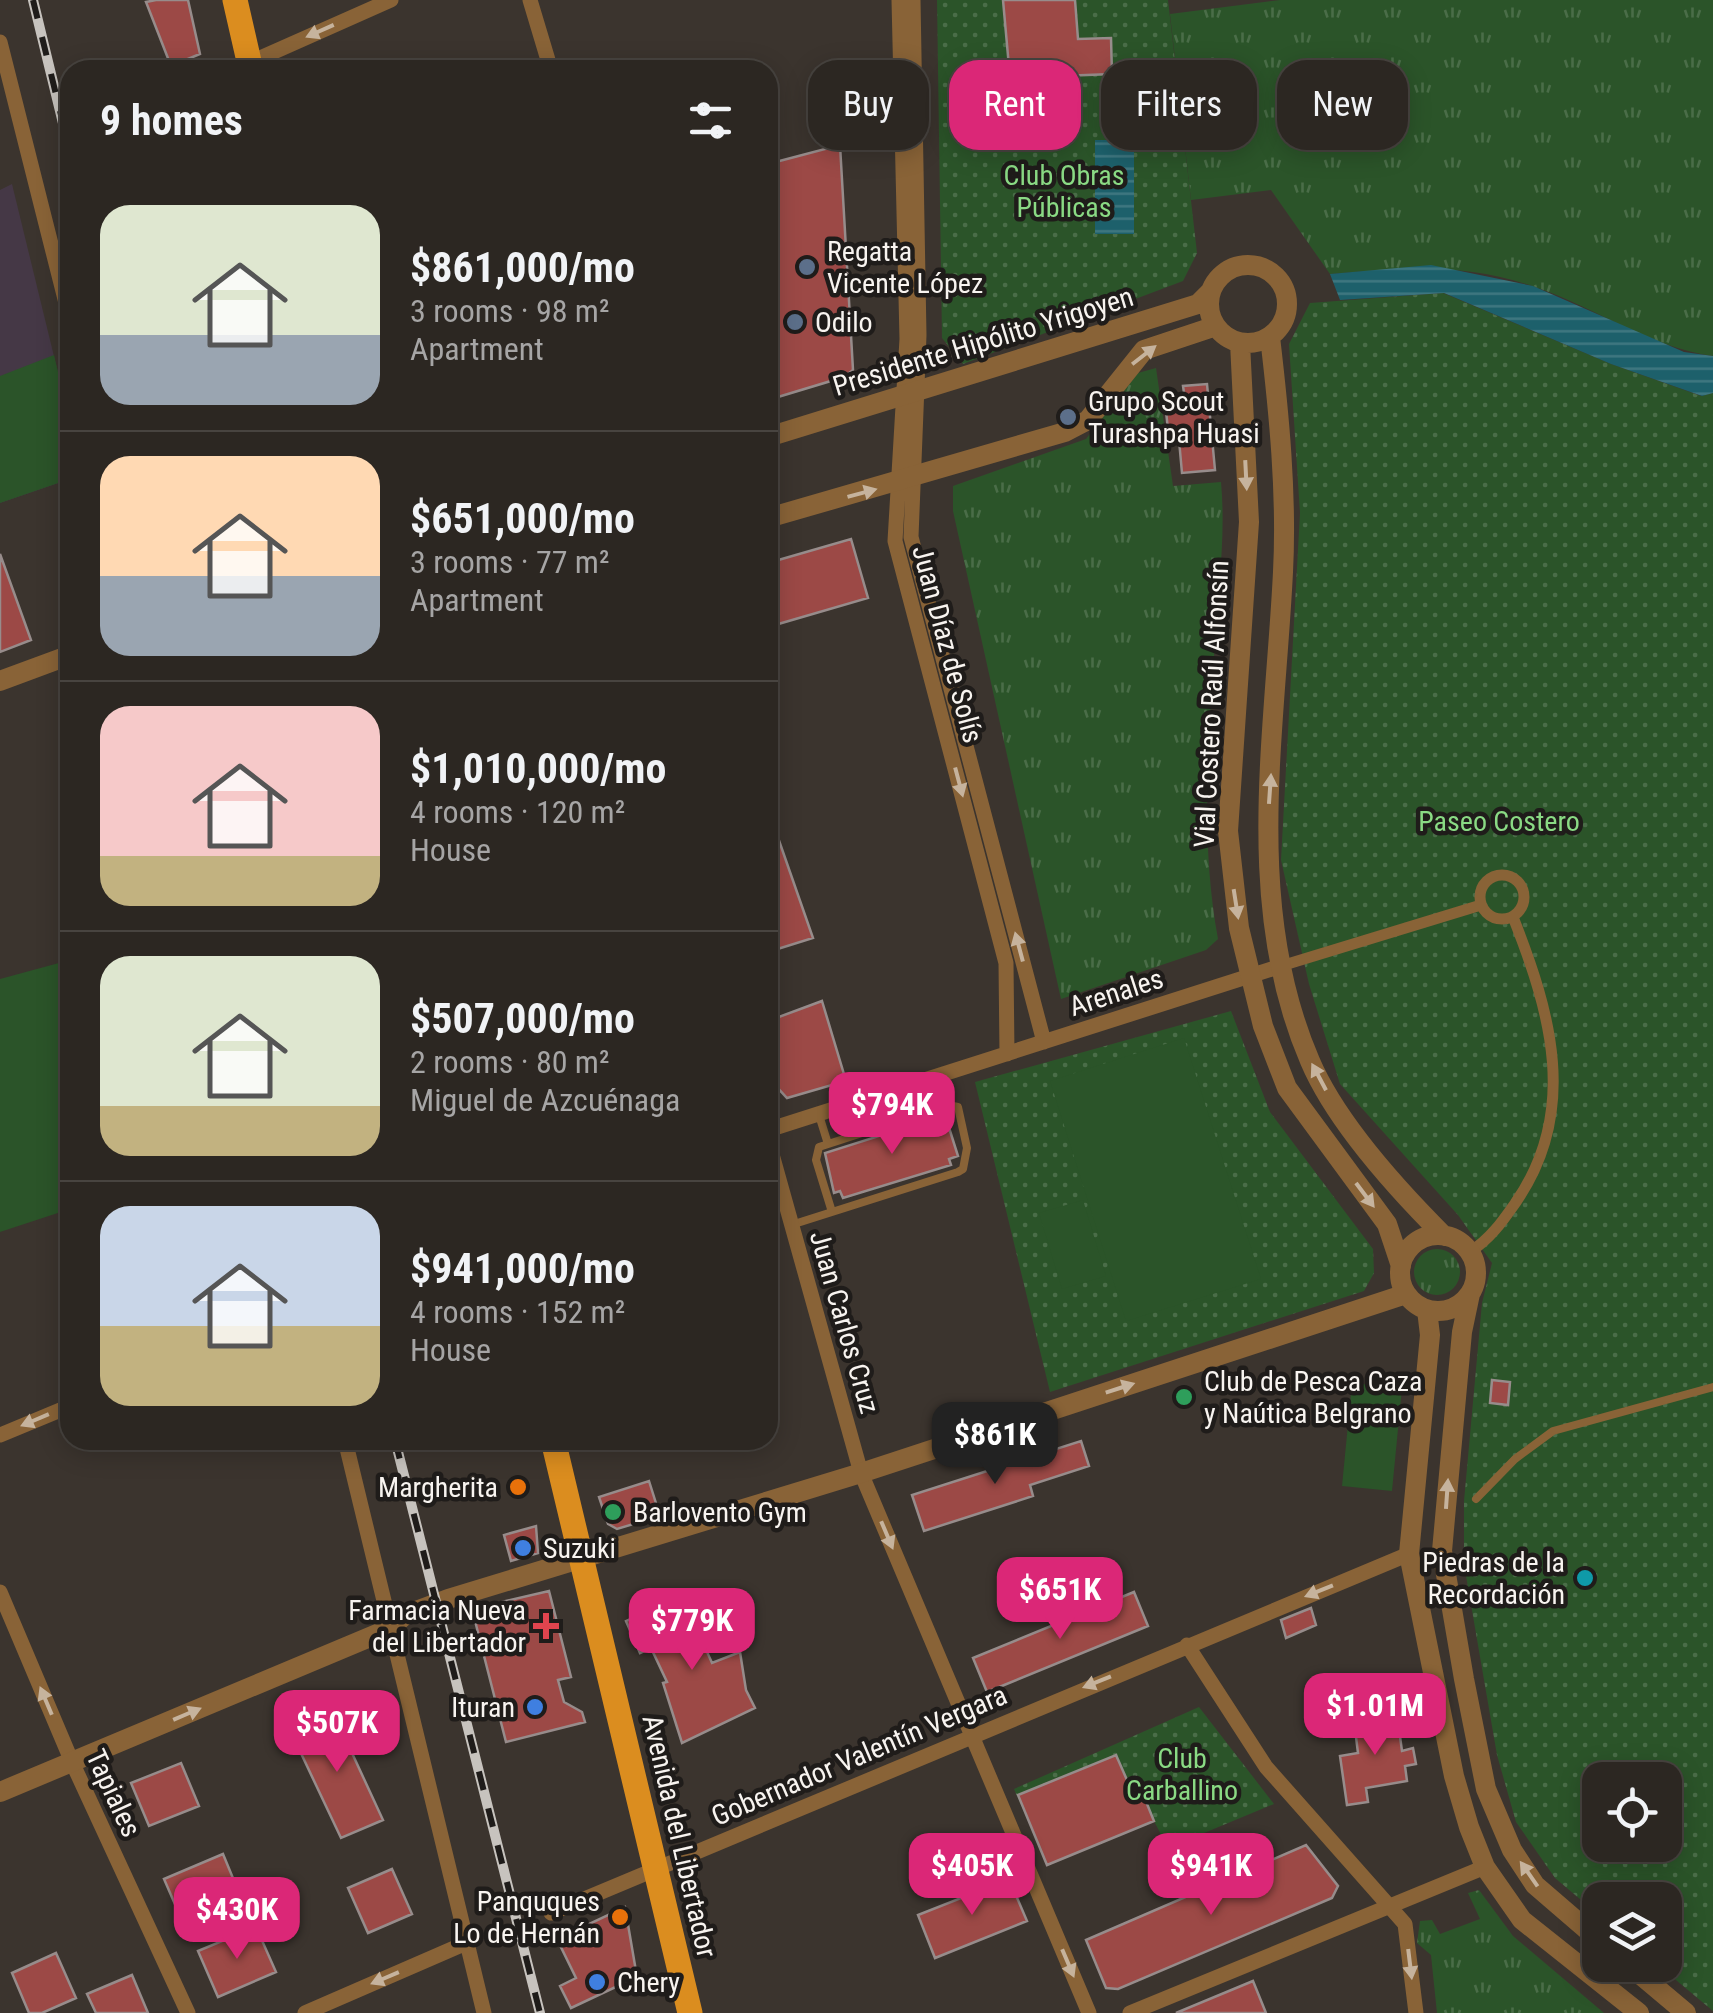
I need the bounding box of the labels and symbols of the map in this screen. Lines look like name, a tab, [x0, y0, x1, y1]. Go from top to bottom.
one-way arrow	[305, 23, 334, 40]
park label: Club Obras Públicas	[1004, 159, 1124, 224]
place label: Regatta Vicente López	[827, 235, 983, 300]
marker: Regatta Vicente López	[796, 256, 818, 278]
street label: Presidente Hipólito Yrigoyen	[829, 280, 1137, 403]
place label: Odilo	[815, 306, 873, 339]
marker: Odilo	[784, 311, 806, 333]
one-way arrow	[1131, 345, 1157, 366]
place label: Grupo Scout Turashpa Huasi	[1088, 385, 1260, 450]
marker: Grupo Scout Turashpa Huasi	[1057, 406, 1079, 428]
one-way arrow	[1238, 459, 1254, 491]
one-way arrow	[847, 484, 878, 500]
street label: Juan Díaz de Solís	[905, 542, 990, 746]
street label: Vial Costero Raúl Alfonsín	[1187, 559, 1236, 849]
one-way arrow	[951, 767, 967, 798]
one-way arrow	[1262, 773, 1278, 804]
park label: Paseo Costero	[1418, 805, 1580, 838]
one-way arrow	[1228, 888, 1244, 920]
one-way arrow	[1011, 931, 1027, 962]
street label: Arenales	[1065, 962, 1167, 1023]
one-way arrow	[1310, 1063, 1327, 1092]
pin: $794K	[822, 1072, 962, 1157]
one-way arrow	[1355, 1182, 1375, 1208]
street label: Juan Carlos Cruz	[803, 1227, 886, 1417]
place label: Club de Pesca Caza y Naútica Belgrano	[1204, 1365, 1423, 1430]
one-way arrow	[1106, 1379, 1136, 1394]
marker: Club de Pesca Caza y Naútica Belgrano	[1173, 1386, 1195, 1408]
pin: $861K	[925, 1402, 1065, 1487]
one-way arrow	[20, 1413, 50, 1429]
place label: Margherita	[378, 1471, 498, 1504]
marker: Margherita	[507, 1476, 529, 1498]
one-way arrow	[1439, 1478, 1455, 1510]
place label: Barlovento Gym	[633, 1496, 807, 1529]
marker: Barlovento Gym	[602, 1501, 624, 1523]
one-way arrow	[880, 1520, 896, 1550]
place label: Suzuki	[543, 1532, 616, 1565]
marker: Suzuki	[512, 1537, 534, 1559]
place label: Piedras de la Recordación	[1422, 1546, 1565, 1611]
pin: $651K	[990, 1557, 1130, 1642]
marker: Piedras de la Recordación	[1574, 1567, 1596, 1589]
one-way arrow	[1304, 1583, 1334, 1599]
pin: $779K	[622, 1588, 762, 1673]
place label: Farmacia Nueva del Libertador	[348, 1594, 526, 1659]
marker: Farmacia Nueva del Libertador	[535, 1615, 557, 1637]
pin: $1.01M	[1294, 1673, 1456, 1758]
one-way arrow	[1082, 1675, 1112, 1691]
street label: Gobernador Valentín Vergara	[707, 1678, 1012, 1833]
one-way arrow	[38, 1686, 54, 1716]
pin: $507K	[267, 1690, 407, 1775]
place label: Ituran	[451, 1691, 515, 1724]
marker: Ituran	[524, 1696, 546, 1718]
one-way arrow	[172, 1706, 201, 1722]
street label: Avenida del Libertador	[636, 1712, 723, 1961]
park label: Club Carballino	[1126, 1742, 1238, 1807]
street label: Tapiales	[79, 1744, 148, 1842]
pin: $405K	[902, 1833, 1042, 1918]
pin: $941K	[1141, 1833, 1281, 1918]
one-way arrow	[1520, 1861, 1539, 1888]
pin: $430K	[167, 1877, 307, 1962]
place label: Panquques Lo de Hernán	[453, 1885, 600, 1950]
marker: Panquques Lo de Hernán	[609, 1906, 631, 1928]
one-way arrow	[1060, 1948, 1076, 1978]
one-way arrow	[1402, 1949, 1418, 1980]
place label: Chery	[617, 1966, 680, 1999]
one-way arrow	[370, 1970, 400, 1986]
marker: Chery	[586, 1971, 608, 1993]

